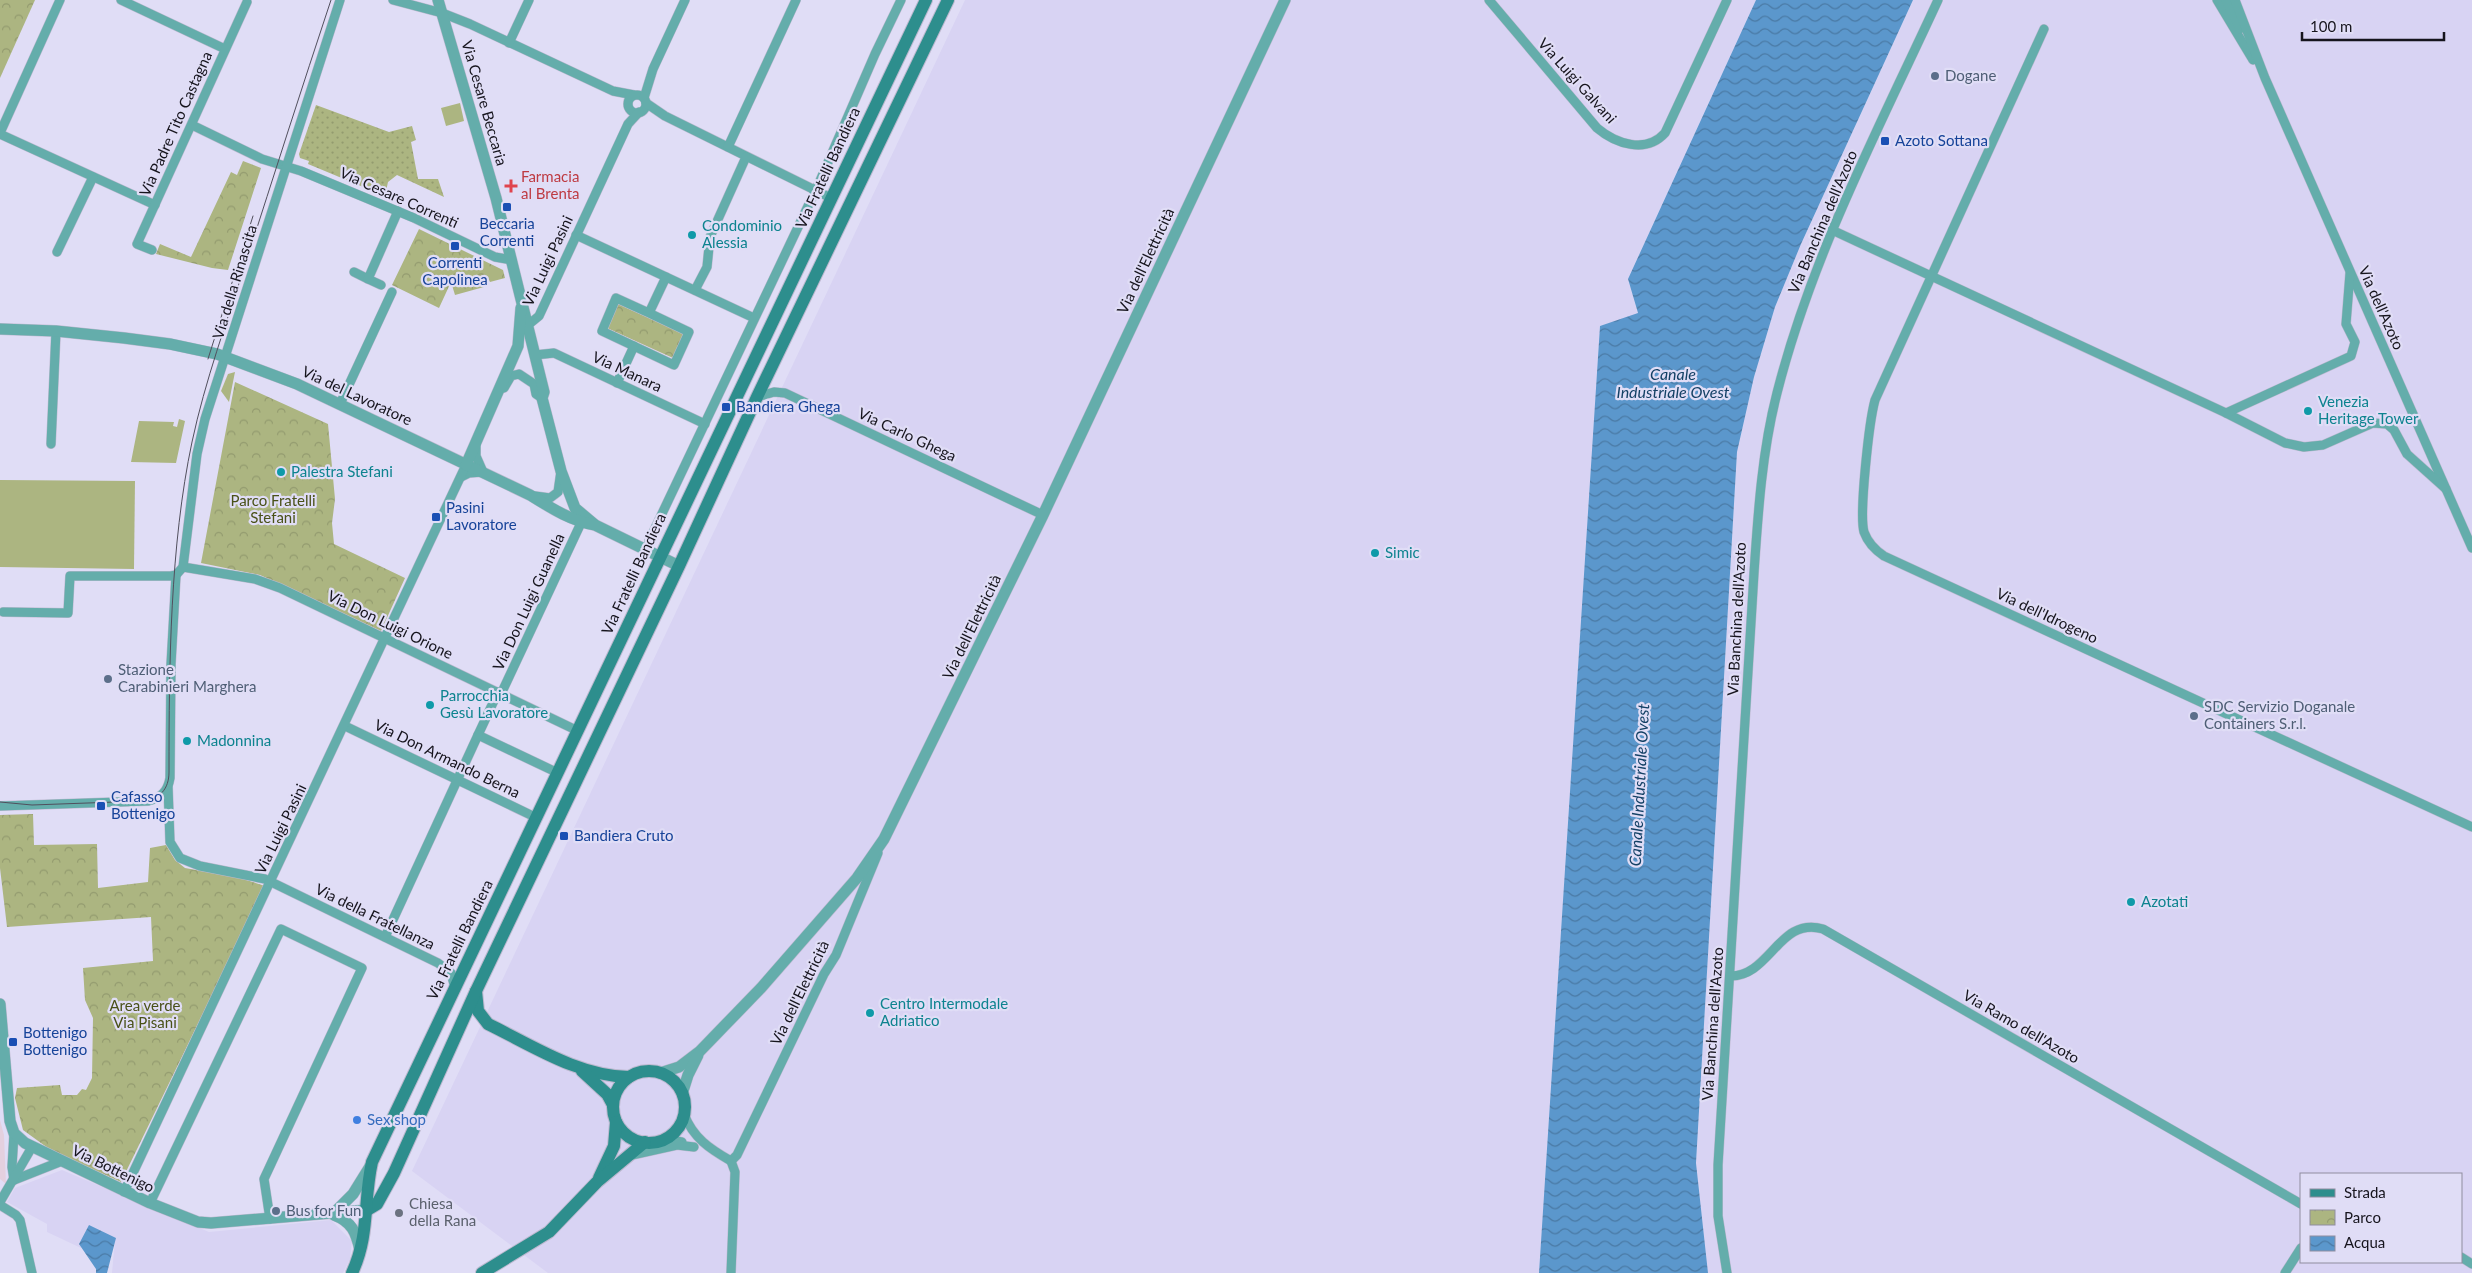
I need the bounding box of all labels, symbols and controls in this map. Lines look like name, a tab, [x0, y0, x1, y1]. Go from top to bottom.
scale bar	[2302, 10, 2444, 42]
text: 100 m	[2310, 17, 2352, 35]
street label: Via Luigi Galvani	[1535, 34, 1621, 127]
street label: Via Cesare Beccaria	[458, 38, 511, 167]
street label: Via Padre Tito Castagna	[135, 48, 215, 199]
place label: Dogane	[1945, 66, 1996, 84]
marker: Dogane	[1929, 70, 1941, 82]
street label: Via Fratelli Bandiera	[791, 104, 863, 231]
place label: Azoto Sottana	[1895, 131, 1988, 149]
marker: Azoto Sottana	[1879, 135, 1891, 147]
street label: Via Banchina dell'Azoto	[1784, 147, 1860, 296]
street label: Via Cesare Correnti	[337, 163, 462, 231]
place label: Farmacia al Brenta	[521, 167, 580, 202]
marker: Farmacia al Brenta	[505, 180, 517, 192]
marker: Beccaria Correnti	[501, 201, 513, 213]
street label: Via dell'Elettricità	[1113, 205, 1177, 316]
street label: Via Luigi Pasini	[518, 212, 576, 309]
place label: Beccaria Correnti	[479, 214, 535, 249]
place label: Condominio Alessia	[702, 216, 782, 251]
street label: Via della Rinascita	[208, 222, 260, 341]
marker: Condominio Alessia	[686, 229, 698, 241]
marker: Correnti Capolinea	[449, 240, 461, 252]
place label: Correnti Capolinea	[422, 253, 488, 288]
street label: Via dell'Azoto	[2355, 263, 2408, 352]
street label: Via Manara	[590, 347, 665, 395]
street label: Via del Lavoratore	[300, 362, 415, 429]
water label: Canale Industriale Ovest	[1616, 364, 1730, 401]
place label: Venezia Heritage Tower	[2318, 392, 2419, 427]
place label: Bandiera Ghega	[736, 397, 840, 415]
marker: Bandiera Ghega	[720, 401, 732, 413]
street label: Via Carlo Ghega	[855, 403, 959, 465]
marker: Venezia Heritage Tower	[2302, 405, 2314, 417]
place label: Palestra Stefani	[291, 462, 393, 480]
marker: Palestra Stefani	[275, 466, 287, 478]
park label: Parco Fratelli Stefani	[230, 491, 316, 526]
place label: Pasini Lavoratore	[446, 498, 517, 533]
street label: Via Fratelli Bandiera	[597, 510, 669, 637]
marker: Pasini Lavoratore	[430, 511, 442, 523]
street label: Via Don Luigi Guanella	[488, 530, 568, 673]
street label: Via Banchina dell'Azoto	[1723, 542, 1749, 696]
place label: Simic	[1385, 543, 1420, 561]
marker: Simic	[1369, 547, 1381, 559]
street label: Via dell'Elettricità	[938, 571, 1004, 682]
street label: Via dell'Idrogeno	[1994, 584, 2101, 646]
street label: Via Don Luigi Orione	[325, 586, 456, 662]
place label: Stazione Carabinieri Marghera	[118, 660, 256, 695]
marker: Stazione Carabinieri Marghera	[102, 673, 114, 685]
place label: Parrocchia Gesù Lavoratore	[440, 686, 548, 721]
place label: SDC Servizio Doganale Containers S.r.l.	[2204, 697, 2355, 732]
marker: Parrocchia Gesù Lavoratore	[424, 699, 436, 711]
water label: Canale Industriale Ovest	[1625, 703, 1652, 867]
marker: SDC Servizio Doganale Containers S.r.l.	[2188, 710, 2200, 722]
street label: Via Don Armando Berna	[372, 715, 523, 801]
place label: Madonnina	[197, 731, 271, 749]
marker: Madonnina	[181, 735, 193, 747]
street label: Via Luigi Pasini	[251, 781, 310, 876]
place label: Cafasso Bottenigo	[111, 787, 175, 822]
marker: Cafasso Bottenigo	[95, 800, 107, 812]
place label: Bandiera Cruto	[574, 826, 674, 844]
marker: Bandiera Cruto	[558, 830, 570, 842]
street label: Via Fratelli Bandiera	[422, 877, 496, 1003]
street label: Via della Fratellanza	[313, 879, 438, 953]
place label: Azotati	[2141, 892, 2188, 910]
marker: Azotati	[2125, 896, 2137, 908]
street label: Via dell'Elettricità	[766, 937, 832, 1048]
street label: Via Banchina dell'Azoto	[1698, 947, 1726, 1101]
street label: Via Ramo dell'Azoto	[1960, 986, 2083, 1067]
place label: Centro Intermodale Adriatico	[880, 994, 1008, 1029]
park label: Area verde Via Pisani	[109, 996, 181, 1031]
marker: Centro Intermodale Adriatico	[864, 1007, 876, 1019]
place label: Bottenigo Bottenigo	[23, 1023, 87, 1058]
marker: Bottenigo Bottenigo	[7, 1036, 19, 1048]
place label: Sex shop	[367, 1110, 426, 1128]
marker: Sex shop	[351, 1114, 363, 1126]
street label: Via Bottenigo	[69, 1140, 158, 1196]
legend	[2300, 1173, 2462, 1263]
text: Strada	[2344, 1183, 2386, 1201]
place label: Chiesa della Rana	[409, 1194, 476, 1229]
place label: Bus for Fun	[286, 1201, 361, 1219]
marker: Bus for Fun	[270, 1205, 282, 1217]
marker: Chiesa della Rana	[393, 1207, 405, 1219]
text: Parco	[2344, 1208, 2381, 1226]
text: Acqua	[2344, 1233, 2385, 1251]

